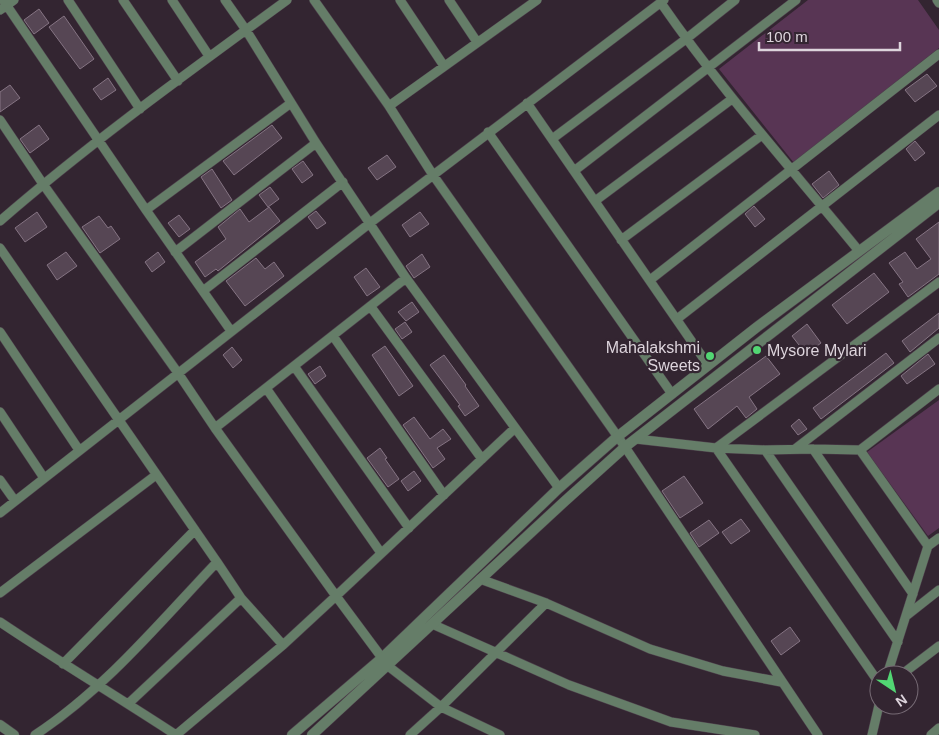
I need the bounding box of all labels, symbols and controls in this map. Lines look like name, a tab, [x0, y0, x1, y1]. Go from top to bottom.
scale bar	[759, 20, 900, 52]
text: 100 m	[766, 28, 808, 45]
place label: Mahalakshmi Sweets	[606, 339, 700, 374]
place label: Mysore Mylari	[767, 342, 867, 359]
marker: Mysore Mylari	[751, 344, 763, 356]
marker: Mahalakshmi Sweets	[704, 350, 716, 362]
north arrow	[869, 665, 919, 715]
text: N	[893, 691, 910, 710]

